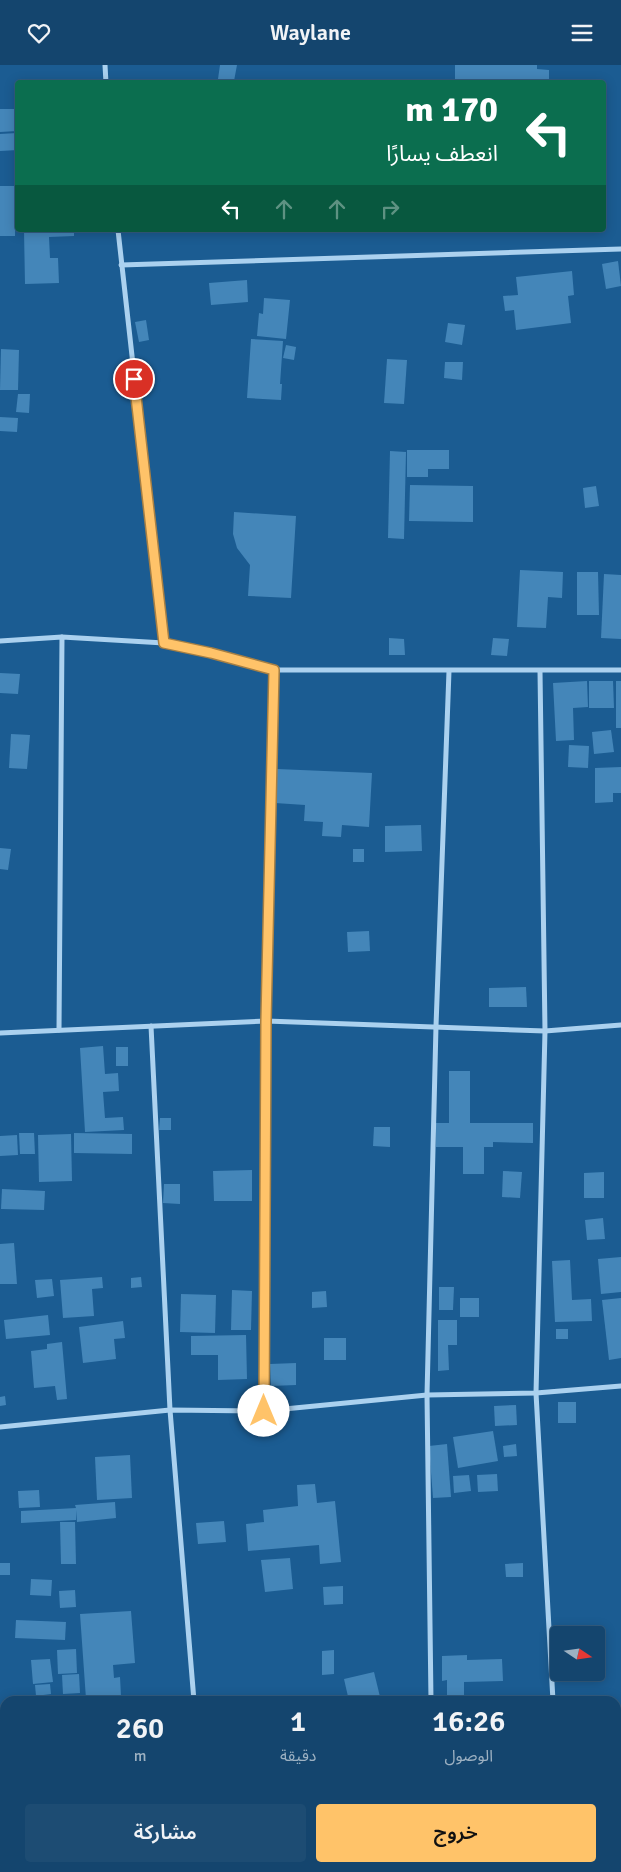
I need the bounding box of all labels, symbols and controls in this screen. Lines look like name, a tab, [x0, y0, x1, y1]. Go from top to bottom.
icon: heart	[25, 19, 53, 47]
text: Waylane	[270, 19, 351, 46]
icon: menu	[568, 19, 596, 47]
text: 170 m	[405, 88, 498, 131]
icon: left	[516, 100, 581, 165]
text: انعطف يسارًا	[386, 140, 498, 167]
icon: left	[217, 195, 245, 223]
icon: ahead	[270, 195, 298, 223]
icon: ahead	[323, 195, 351, 223]
icon: right	[376, 195, 404, 223]
pin	[113, 358, 155, 400]
icon: arrive	[120, 365, 148, 393]
position arrow	[237, 1384, 289, 1436]
north arrow	[550, 1626, 605, 1681]
map controls	[550, 1626, 605, 1681]
text: 1	[290, 1703, 306, 1740]
text: 16:26	[432, 1703, 505, 1740]
text: 260	[116, 1710, 164, 1747]
text: m	[134, 1746, 146, 1766]
text: دقيقة	[280, 1746, 316, 1766]
text: الوصول	[444, 1746, 493, 1766]
button: مشاركة	[25, 1804, 306, 1862]
button: خروج	[316, 1804, 596, 1862]

